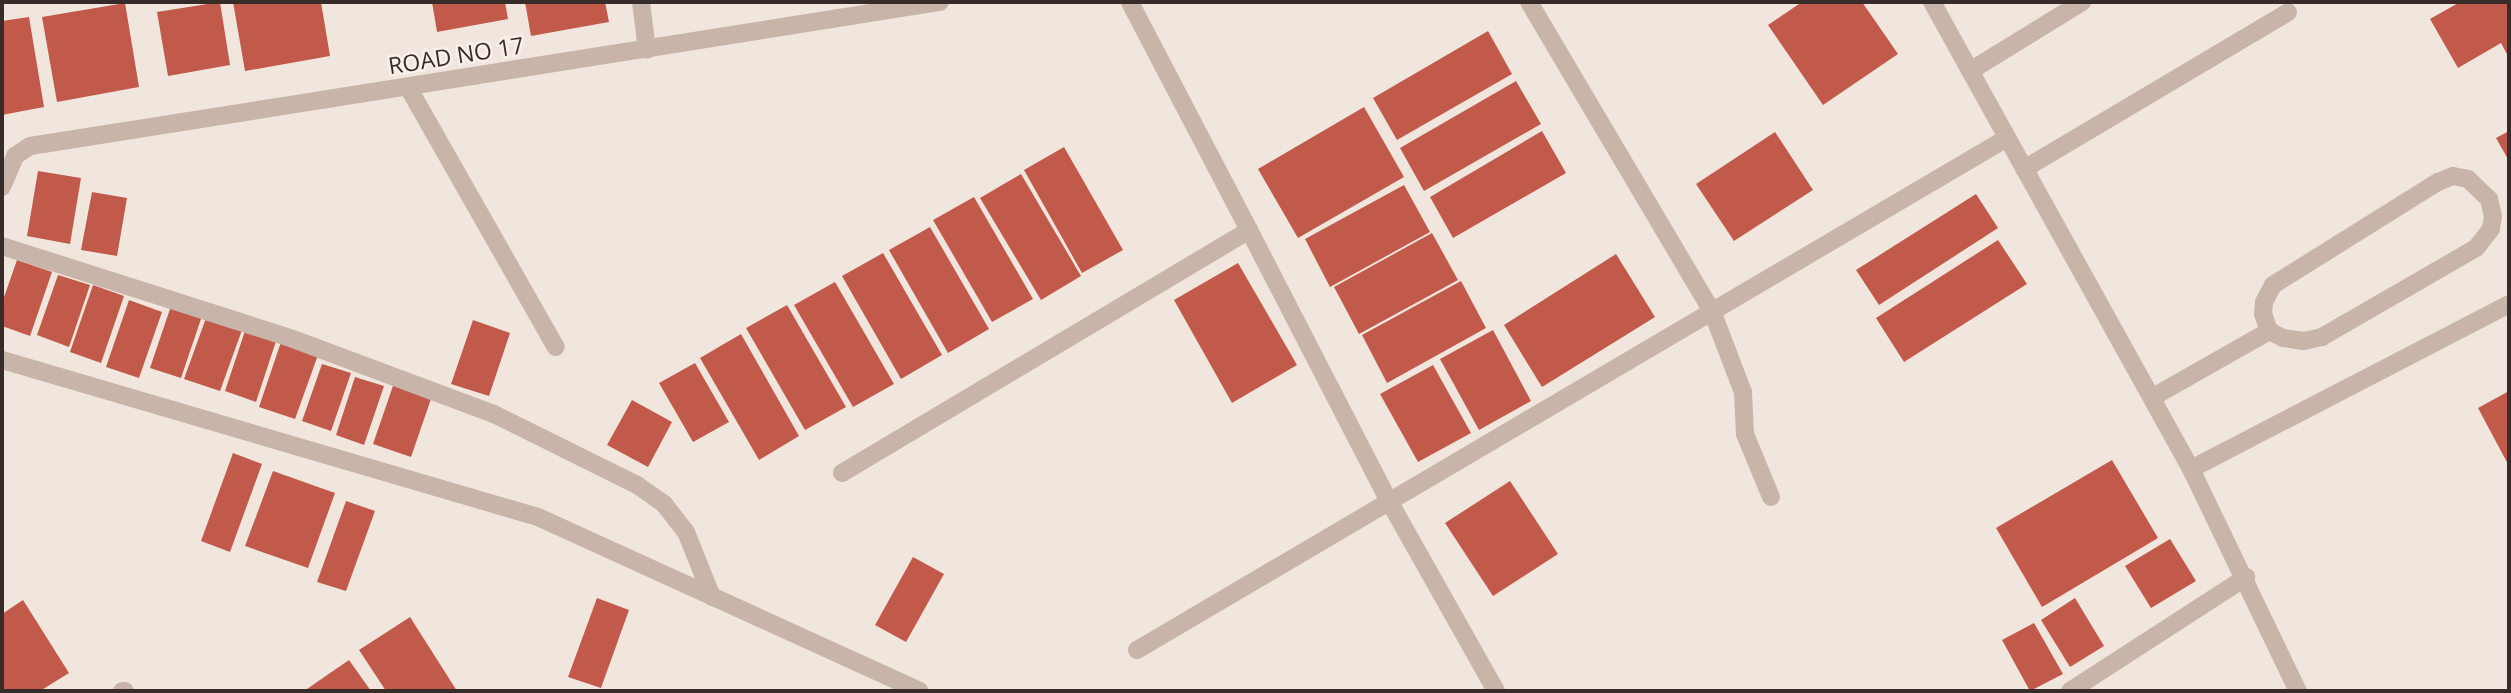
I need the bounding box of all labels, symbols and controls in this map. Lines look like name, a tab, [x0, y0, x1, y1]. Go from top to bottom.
street label: ROAD NO 17	[386, 31, 526, 79]

